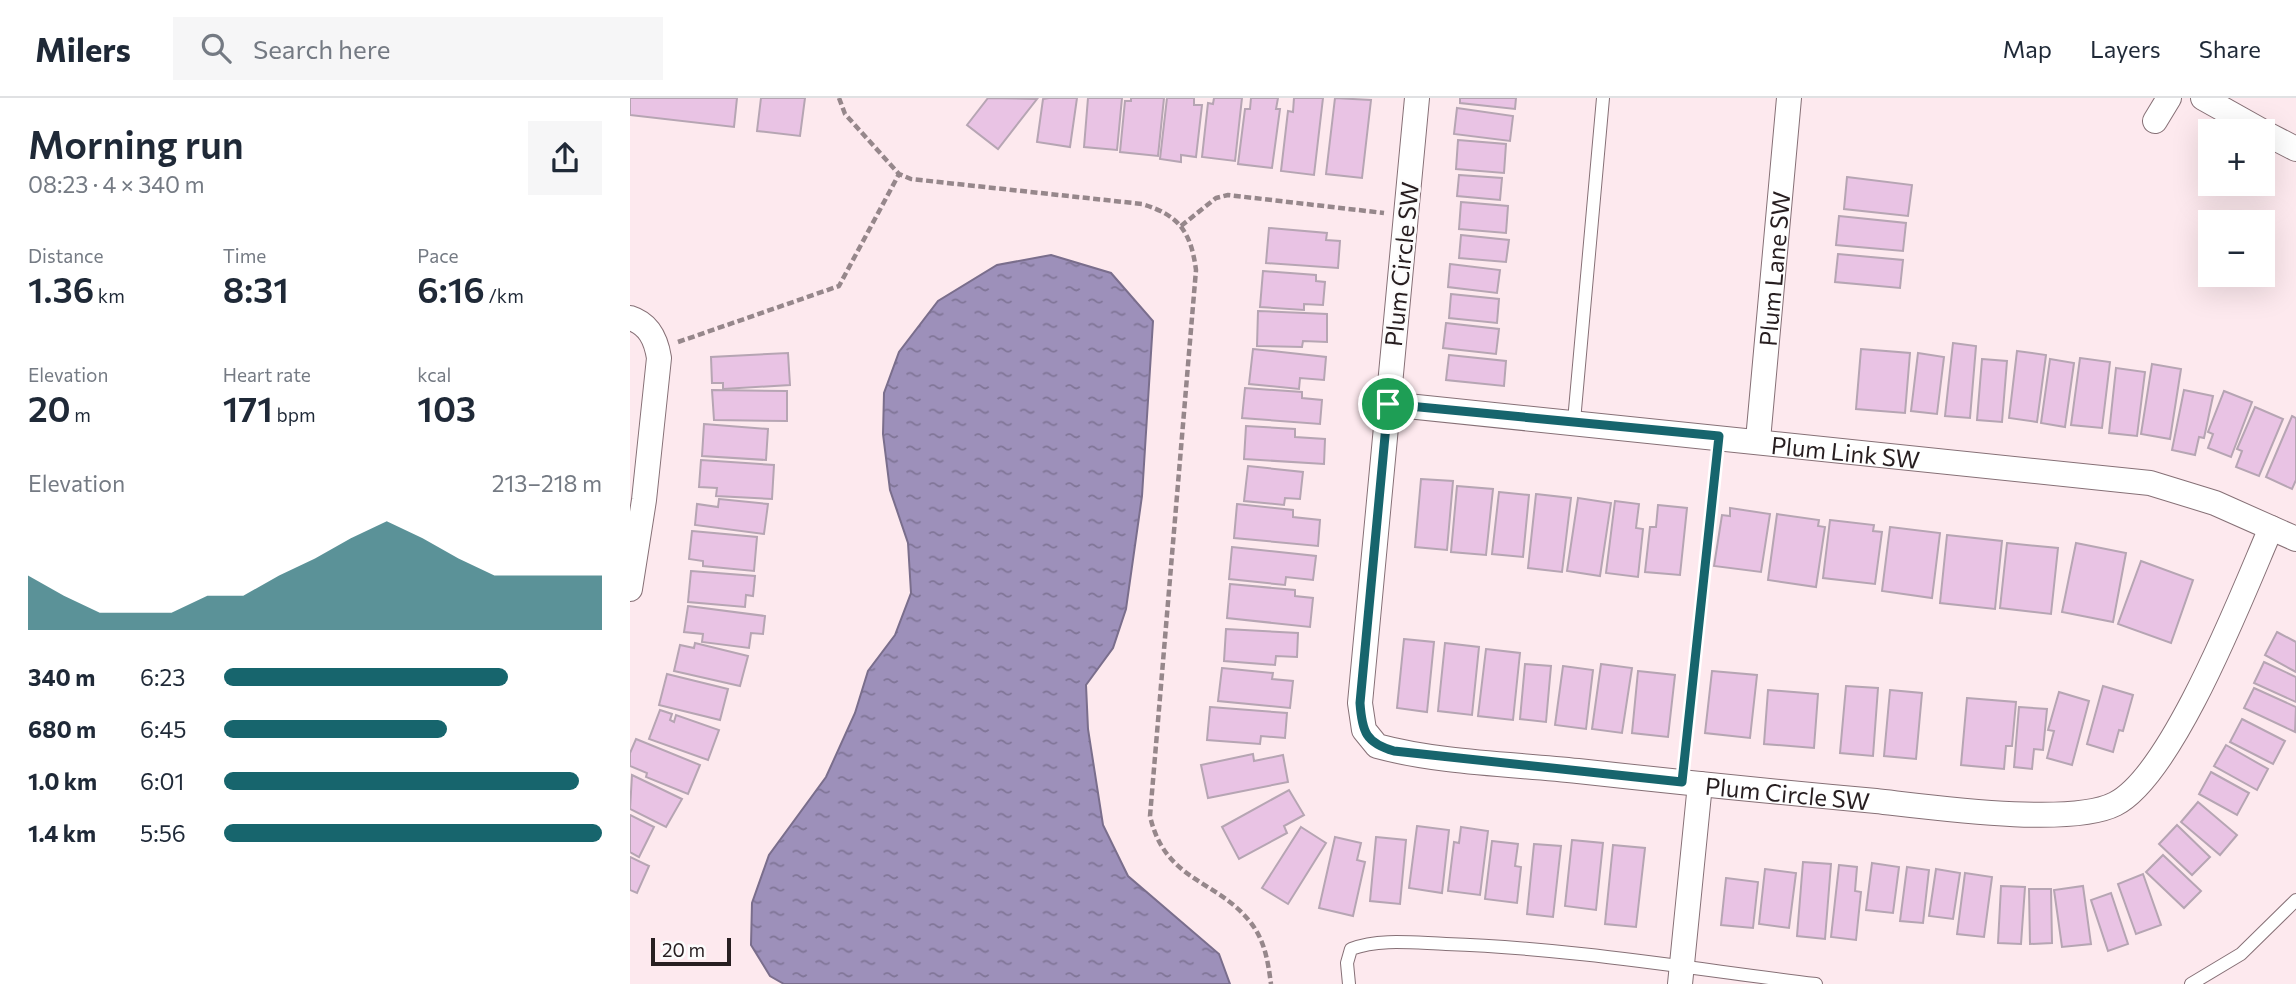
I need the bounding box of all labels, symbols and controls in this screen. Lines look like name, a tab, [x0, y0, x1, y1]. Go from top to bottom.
search box	[173, 17, 663, 80]
text: Milers	[35, 28, 131, 69]
icon: search	[197, 29, 235, 67]
text: Search here	[253, 33, 390, 64]
text: Map	[2003, 34, 2052, 63]
text: Layers	[2090, 34, 2161, 63]
text: Share	[2199, 34, 2261, 63]
map controls	[2198, 119, 2275, 287]
button: +	[2198, 119, 2275, 196]
text: Morning run	[28, 120, 244, 167]
button: share	[528, 121, 602, 195]
text: 08:23 · 4 × 340 m	[28, 170, 205, 198]
street label: Plum Circle SW	[1378, 180, 1424, 348]
street label: Plum Lane SW	[1752, 190, 1795, 347]
button: −	[2198, 210, 2275, 287]
text: Distance	[28, 244, 104, 267]
text: Time	[223, 244, 266, 267]
text: Pace	[417, 244, 459, 267]
text: 1.36	[28, 267, 94, 310]
text: 8:31	[223, 267, 289, 310]
text: 6:16	[417, 267, 485, 310]
text: km	[94, 284, 125, 307]
text: /km	[485, 284, 524, 307]
text: Elevation	[28, 363, 108, 386]
text: Heart rate	[223, 363, 311, 386]
text: kcal	[417, 363, 451, 386]
pin	[1358, 374, 1418, 434]
icon: arrive	[1369, 385, 1407, 423]
text: 20	[28, 386, 71, 429]
text: 171	[223, 386, 273, 429]
text: 103	[417, 386, 476, 429]
text: m	[71, 403, 91, 426]
text: bpm	[273, 403, 315, 426]
street label: Plum Link SW	[1770, 429, 1921, 474]
text: Elevation	[28, 469, 125, 497]
text: 213–218 m	[492, 469, 602, 497]
text: 340 m	[28, 663, 95, 691]
text: 6:23	[140, 663, 185, 691]
text: 680 m	[28, 715, 96, 743]
text: 6:45	[140, 715, 186, 743]
text: 1.0 km	[28, 767, 97, 795]
text: 6:01	[140, 767, 184, 795]
street label: Plum Circle SW	[1704, 770, 1871, 815]
text: 1.4 km	[28, 819, 96, 847]
text: 5:56	[140, 819, 186, 847]
scale bar	[651, 935, 732, 967]
text: 20 m	[662, 938, 705, 961]

